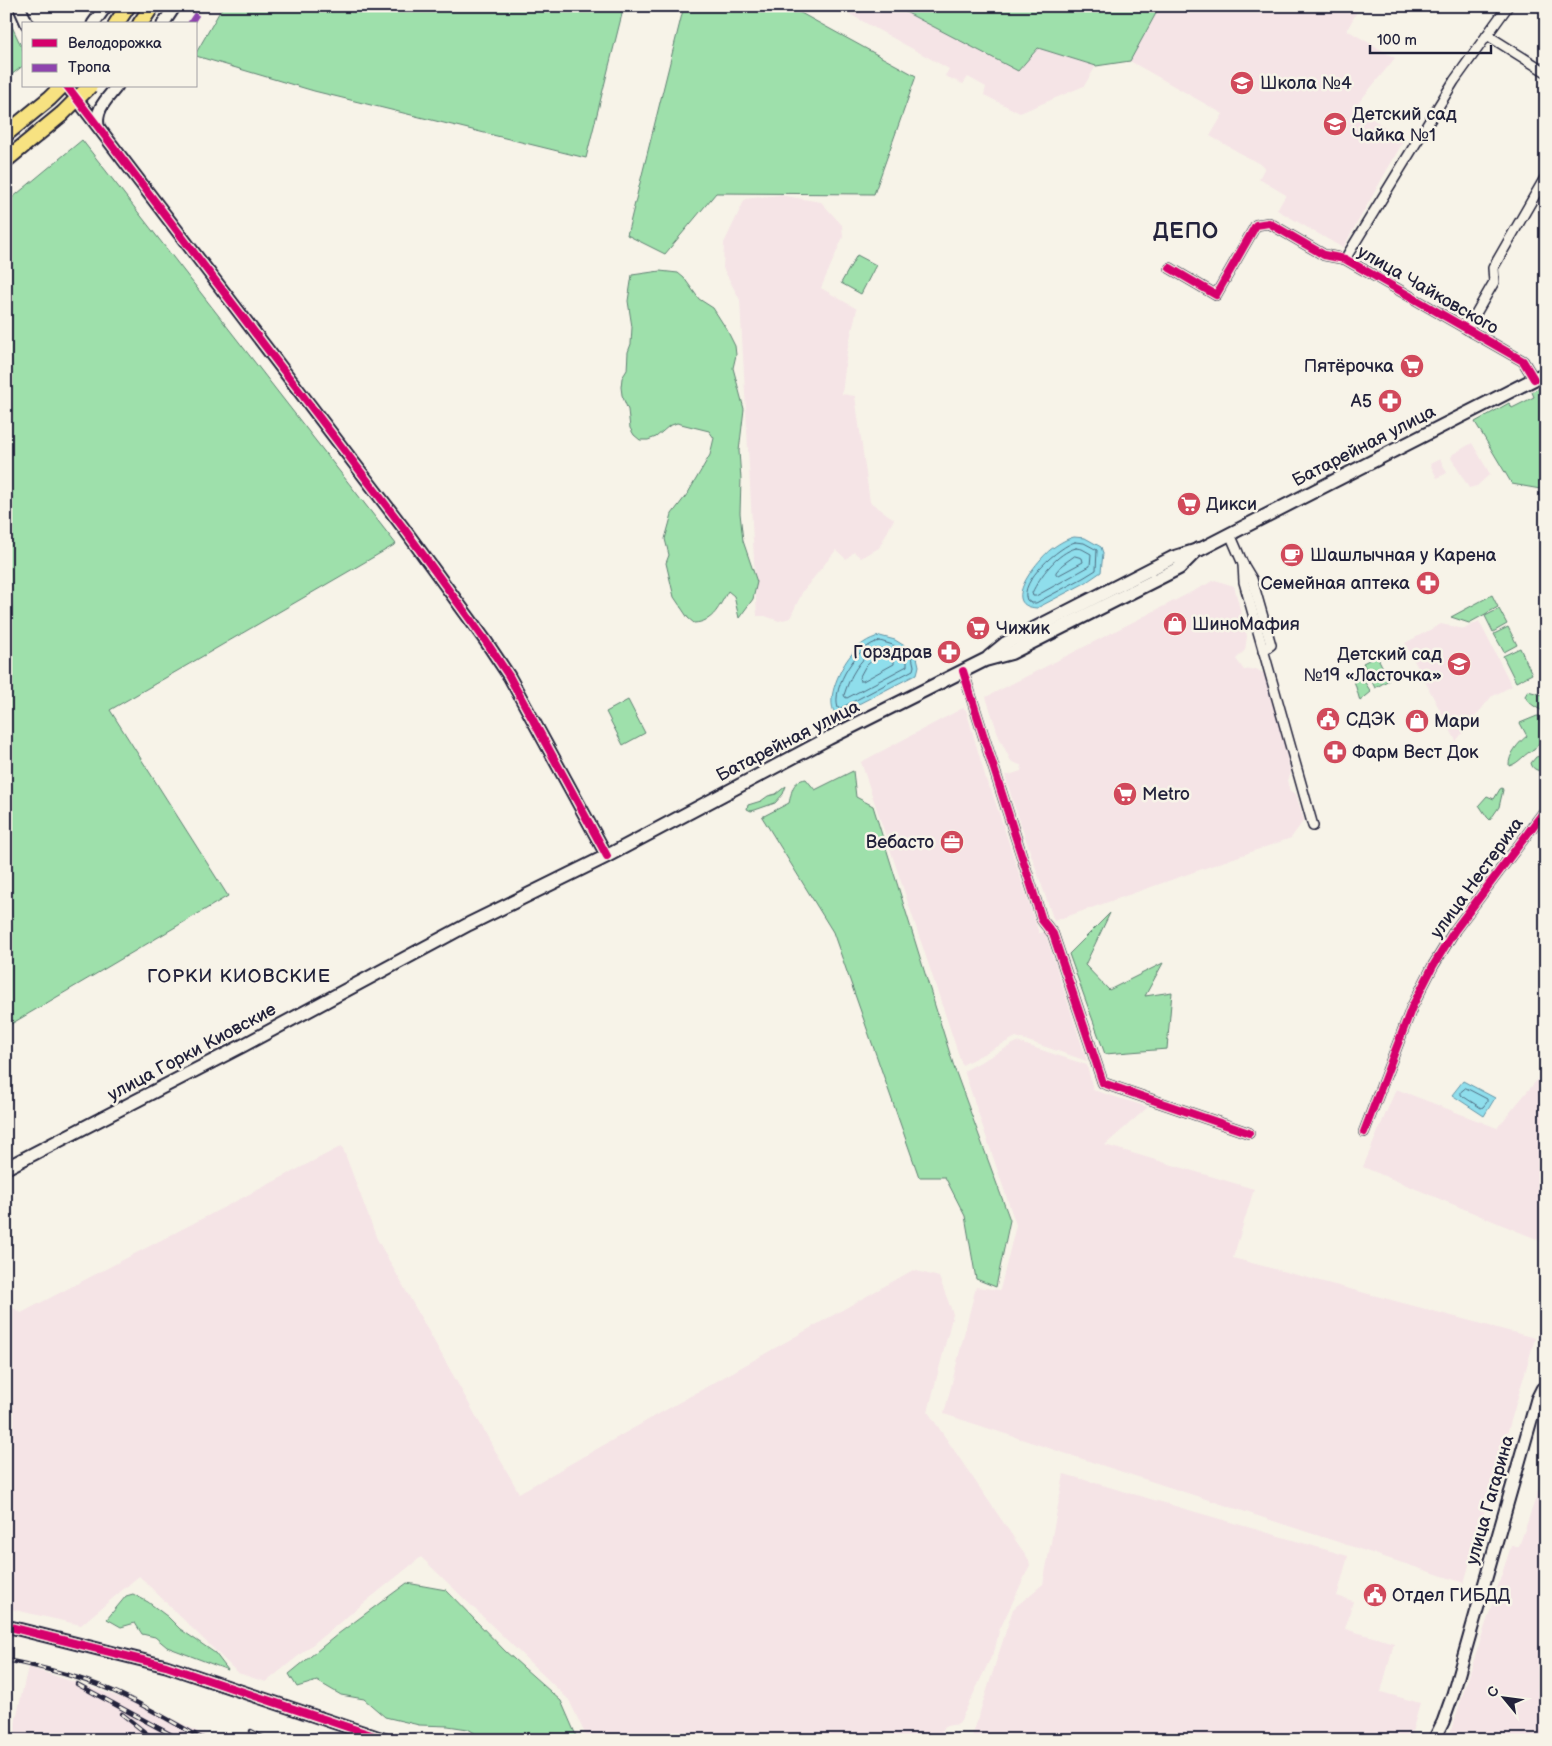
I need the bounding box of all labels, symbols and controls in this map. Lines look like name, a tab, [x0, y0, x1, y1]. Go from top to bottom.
legend	[22, 22, 198, 88]
scale bar	[1370, 22, 1491, 54]
text: 100 m	[1377, 31, 1417, 50]
text: Велодорожка	[68, 34, 162, 53]
text: Тропа	[68, 58, 111, 77]
school or university icon: Школа №4	[1229, 70, 1255, 96]
place label: Школа №4	[1260, 73, 1352, 94]
place label: Детский сад Чайка №1	[1352, 104, 1457, 146]
school or university icon: Детский сад Чайка №1	[1322, 111, 1348, 137]
district label: ДЕПО	[1153, 218, 1219, 245]
street label: улица Чайковского	[1354, 241, 1502, 339]
supermarket icon: Пятёрочка	[1399, 353, 1425, 379]
place label: Пятёрочка	[1304, 356, 1394, 377]
pharmacy icon: А5	[1377, 388, 1403, 414]
place label: А5	[1350, 391, 1372, 412]
street label: Батарейная улица	[1289, 401, 1439, 491]
supermarket icon: Дикси	[1176, 491, 1202, 517]
place label: Дикси	[1206, 494, 1257, 515]
cafe icon: Шашлычная у Карена	[1279, 542, 1305, 568]
place label: Шашлычная у Карена	[1310, 545, 1497, 566]
pharmacy icon: Семейная аптека	[1415, 570, 1441, 596]
place label: Семейная аптека	[1261, 573, 1410, 594]
shop icon: ШиноМафия	[1162, 611, 1188, 637]
place label: ШиноМафия	[1192, 614, 1300, 635]
supermarket icon: Чижик	[965, 615, 991, 641]
place label: Чижик	[996, 618, 1051, 639]
pharmacy icon: Горздрав	[936, 639, 962, 665]
place label: Горздрав	[853, 642, 933, 663]
place label: Детский сад №19 «Ласточка»	[1303, 644, 1442, 686]
school or university icon: Детский сад №19 «Ласточка»	[1446, 651, 1472, 677]
street label: Батарейная улица	[713, 696, 863, 786]
public building icon: СДЭК	[1315, 706, 1341, 732]
shop icon: Мари	[1404, 708, 1430, 734]
place label: СДЭК	[1346, 709, 1395, 730]
place label: Мари	[1434, 711, 1480, 732]
pharmacy icon: Фарм Вест Док	[1322, 739, 1348, 765]
place label: Фарм Вест Док	[1352, 742, 1479, 763]
supermarket icon: Metro	[1112, 781, 1138, 807]
place label: Metro	[1142, 784, 1190, 805]
street label: улица Нестериха	[1426, 813, 1528, 942]
office icon: Вебасто	[939, 829, 965, 855]
place label: Вебасто	[866, 832, 934, 853]
district label: ГОРКИ КИОВСКИЕ	[147, 965, 331, 988]
street label: улица Горки Киовские	[104, 999, 280, 1105]
street label: улица Гагарина	[1462, 1433, 1519, 1567]
public building icon: Отдел ГИБДД	[1362, 1582, 1388, 1608]
place label: Отдел ГИБДД	[1392, 1585, 1511, 1606]
north arrow	[1480, 1674, 1530, 1724]
text: С	[1483, 1683, 1503, 1700]

